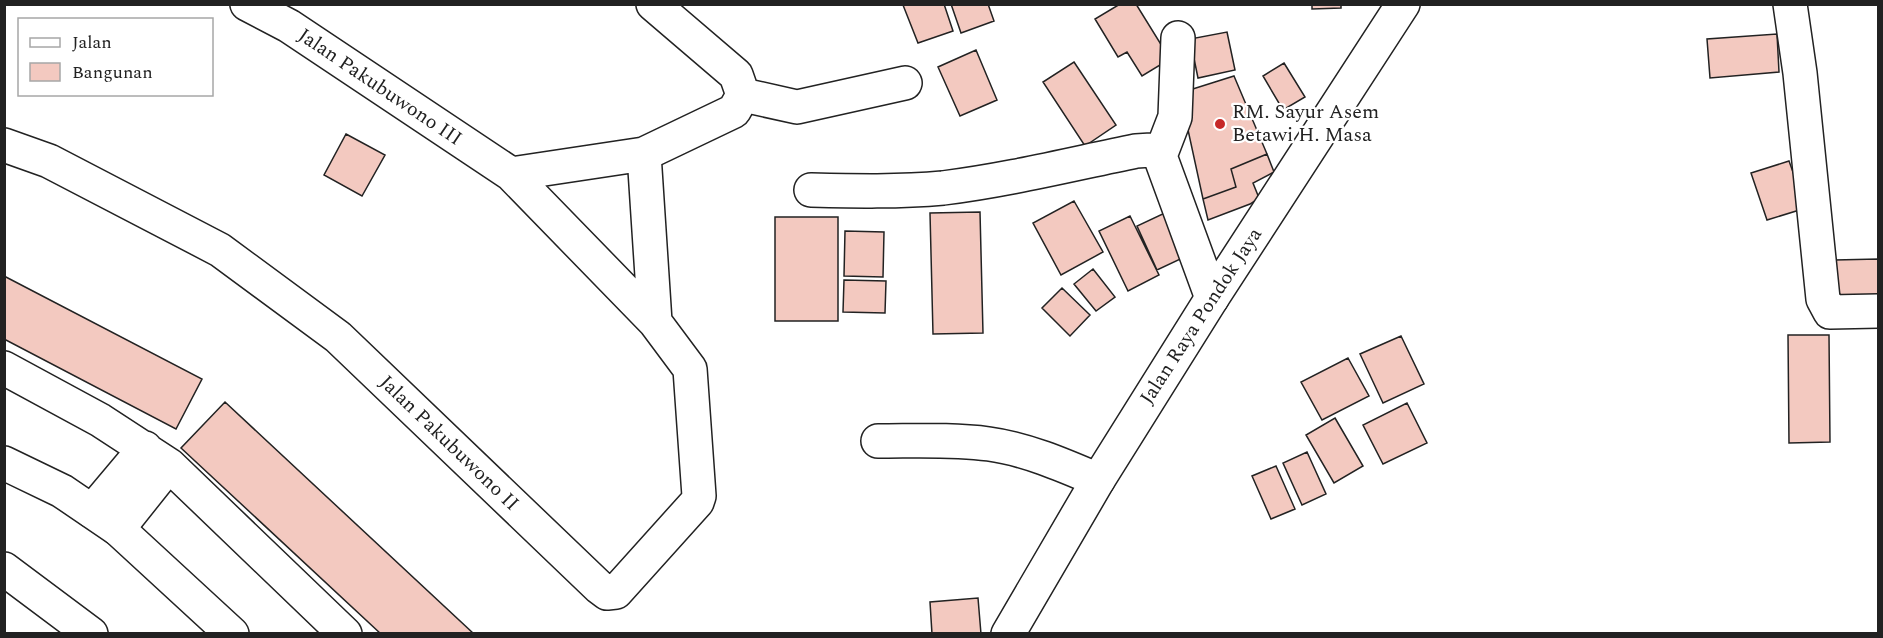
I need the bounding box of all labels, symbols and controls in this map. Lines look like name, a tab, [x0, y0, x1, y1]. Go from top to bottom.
legend	[18, 18, 213, 96]
street label: Jalan Pakubuwono III	[292, 21, 468, 153]
text: Jalan	[72, 29, 112, 56]
text: Bangunan	[72, 59, 153, 86]
place label: RM. Sayur Asem Betawi H. Masa	[1232, 97, 1379, 150]
marker: RM. Sayur Asem Betawi H. Masa	[1213, 117, 1227, 131]
street label: Jalan Raya Pondok Jaya	[1132, 221, 1270, 411]
street label: Jalan Pakubuwono II	[372, 368, 526, 518]

